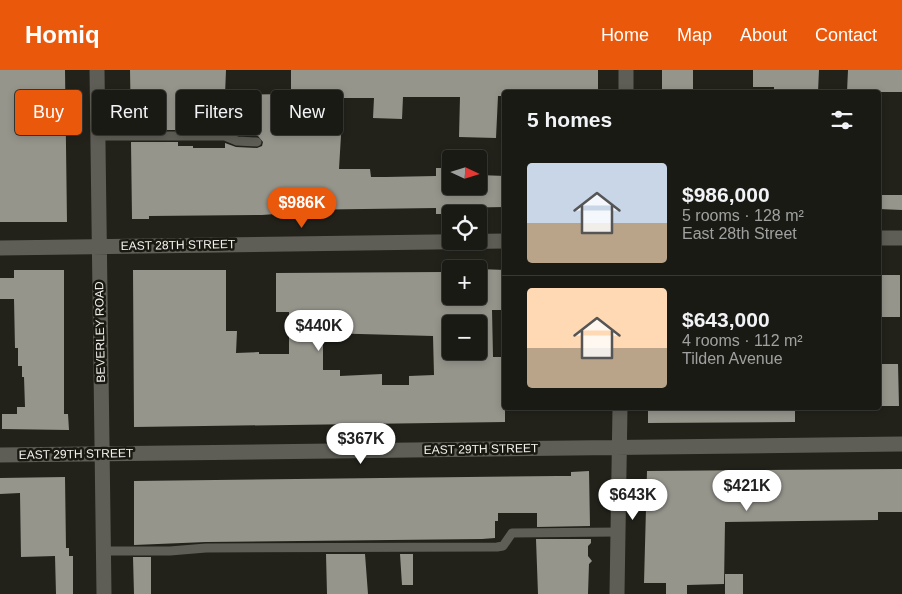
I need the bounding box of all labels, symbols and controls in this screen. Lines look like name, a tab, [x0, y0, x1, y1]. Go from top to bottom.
text: Homiq	[25, 21, 100, 48]
text: Home	[601, 25, 649, 45]
text: Map	[677, 25, 712, 45]
text: About	[740, 25, 787, 45]
text: Contact	[815, 25, 877, 45]
chip: Buy	[15, 90, 82, 135]
chip: Rent	[92, 90, 166, 135]
chip: Filters	[176, 90, 261, 135]
chip: New	[271, 90, 343, 135]
icon: filters	[828, 106, 856, 134]
text: 5 homes	[527, 108, 612, 131]
north arrow	[442, 150, 488, 195]
map controls	[442, 150, 487, 360]
icon: home	[567, 183, 627, 243]
text: $986,000	[682, 183, 770, 206]
pin: $986K	[267, 186, 337, 229]
text: $986K	[278, 194, 326, 211]
button: locate	[442, 205, 487, 250]
text: 5 rooms · 128 m²	[682, 207, 804, 224]
text: East 28th Street	[682, 225, 797, 242]
street label: EAST 28TH STREET	[121, 237, 236, 253]
button: +	[442, 260, 487, 305]
street label: BEVERLEY ROAD	[92, 281, 108, 383]
icon: home	[567, 308, 627, 368]
text: $643,000	[682, 308, 770, 331]
pin: $440K	[284, 310, 354, 352]
button: −	[442, 315, 487, 360]
text: $440K	[295, 317, 343, 334]
text: 4 rooms · 112 m²	[682, 332, 803, 349]
text: Tilden Avenue	[682, 350, 783, 367]
pin: $367K	[326, 422, 396, 465]
text: $367K	[337, 430, 385, 447]
street label: EAST 29TH STREET	[424, 441, 539, 457]
street label: EAST 29TH STREET	[19, 446, 134, 462]
pin: $421K	[712, 470, 782, 512]
text: $421K	[723, 477, 771, 494]
pin: $643K	[598, 478, 668, 521]
text: $643K	[609, 486, 657, 503]

